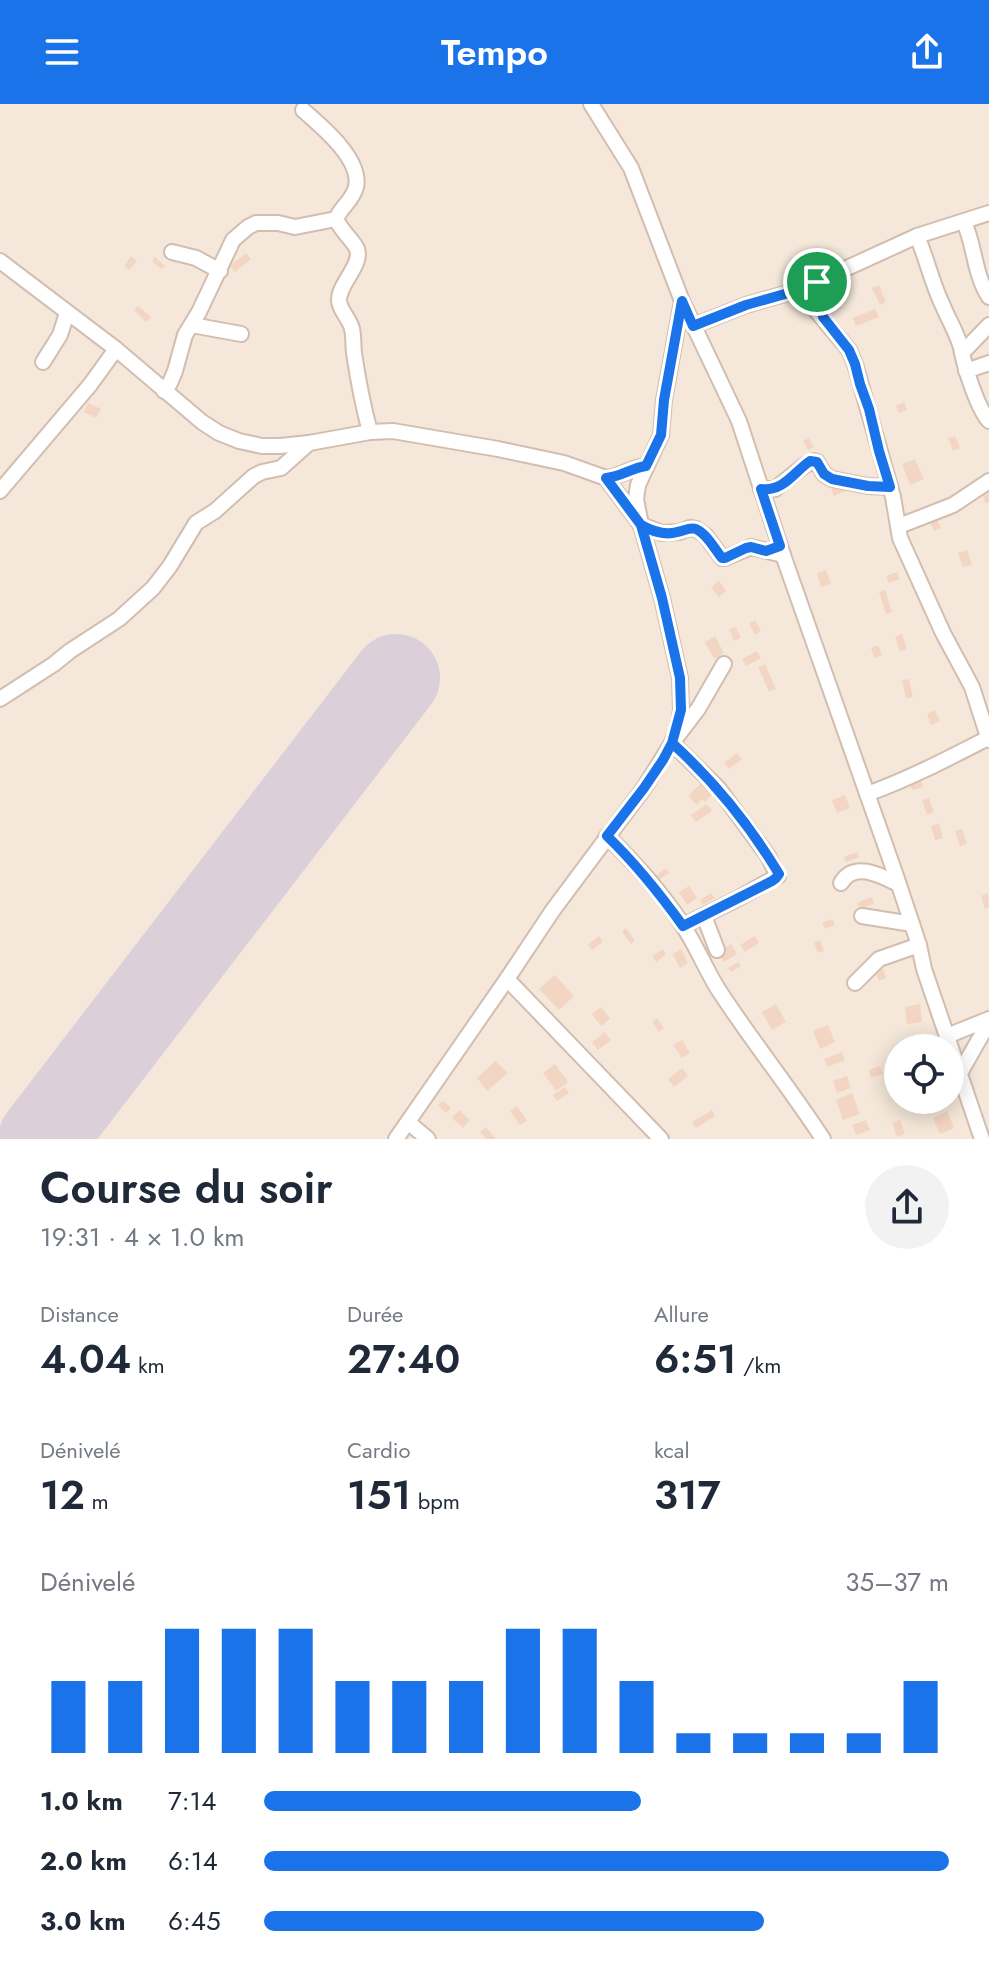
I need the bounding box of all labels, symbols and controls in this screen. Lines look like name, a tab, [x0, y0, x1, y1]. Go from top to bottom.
text: Tempo	[441, 26, 548, 78]
icon: menu	[40, 30, 84, 74]
icon: share	[905, 30, 949, 74]
pin	[783, 248, 851, 316]
icon: arrive	[795, 260, 839, 304]
map controls	[884, 1034, 964, 1114]
button: locate	[884, 1034, 964, 1114]
text: Course du soir	[40, 1156, 333, 1220]
button: share	[865, 1165, 949, 1249]
text: 19:31 · 4 × 1.0 km	[40, 1218, 245, 1256]
text: Distance	[40, 1298, 119, 1330]
text: Durée	[347, 1298, 403, 1330]
text: Allure	[654, 1298, 709, 1330]
text: 4.04	[40, 1330, 131, 1388]
text: 27:40	[347, 1330, 460, 1388]
text: 6:51	[654, 1330, 737, 1388]
text: km	[131, 1349, 165, 1381]
text: /km	[737, 1349, 781, 1381]
text: Dénivelé	[40, 1434, 121, 1466]
text: Cardio	[347, 1434, 410, 1466]
text: kcal	[654, 1434, 690, 1466]
text: 12	[40, 1466, 85, 1524]
text: 151	[347, 1466, 411, 1524]
text: 317	[654, 1466, 721, 1524]
text: m	[85, 1485, 109, 1517]
text: bpm	[411, 1485, 460, 1517]
text: Dénivelé	[40, 1563, 135, 1601]
text: 35–37 m	[845, 1563, 949, 1601]
text: 1.0 km	[40, 1782, 123, 1820]
text: 7:14	[168, 1782, 216, 1820]
text: 2.0 km	[40, 1842, 127, 1880]
text: 6:14	[168, 1842, 218, 1880]
text: 3.0 km	[40, 1902, 125, 1940]
text: 6:45	[168, 1902, 221, 1940]

